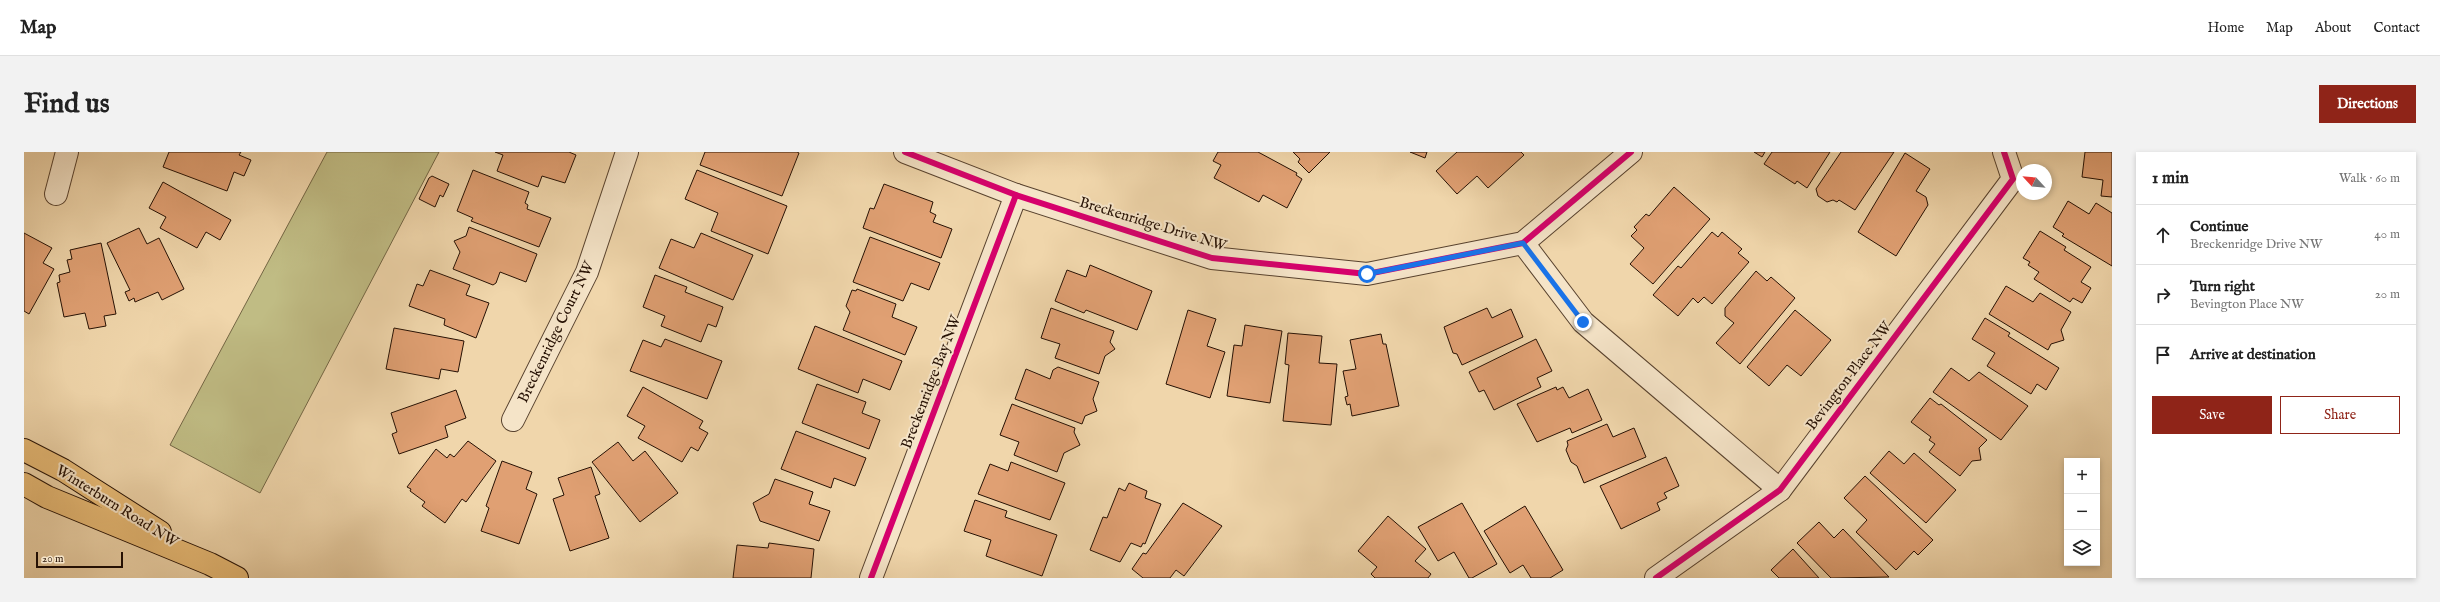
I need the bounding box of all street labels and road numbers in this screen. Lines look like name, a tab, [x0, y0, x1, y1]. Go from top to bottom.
street label: Breckenridge Drive NW	[1077, 193, 1229, 256]
street label: Breckenridge Court NW	[513, 258, 599, 406]
street label: Breckenridge Bay NW	[897, 312, 965, 451]
street label: Bevington Place NW	[1802, 317, 1896, 434]
street label: Winterburn Road NW	[52, 461, 182, 552]

